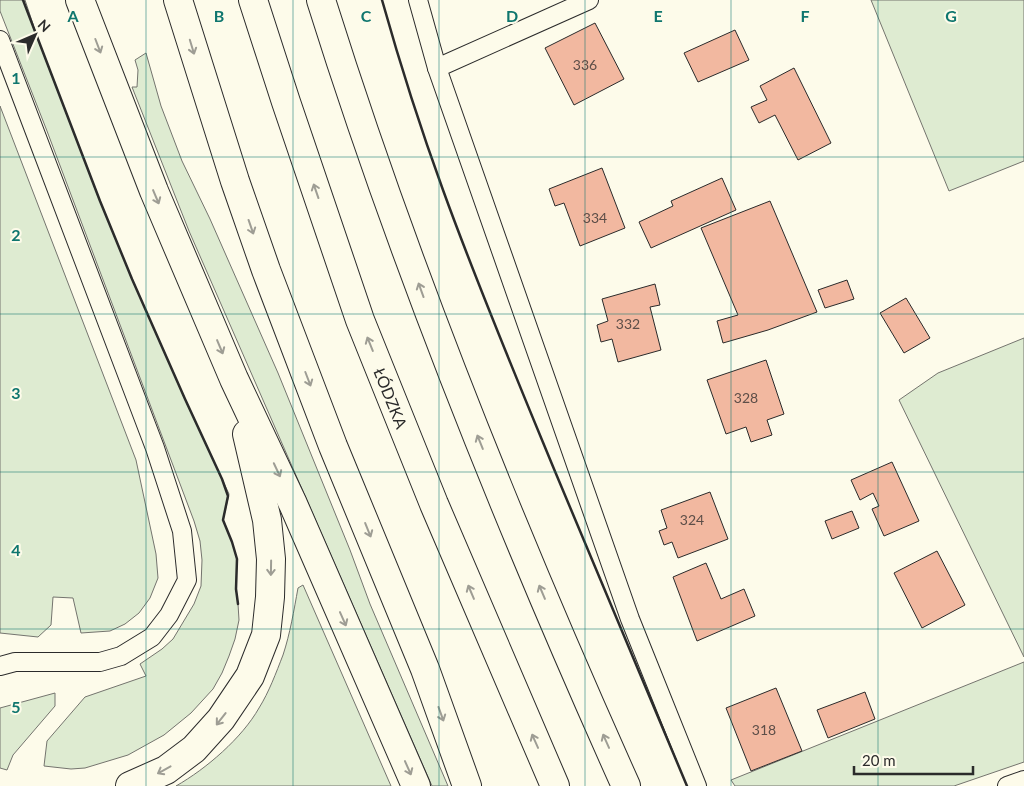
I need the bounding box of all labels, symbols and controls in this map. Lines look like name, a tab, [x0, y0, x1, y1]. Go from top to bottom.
text: A	[66, 6, 79, 25]
text: B	[214, 6, 224, 25]
text: C	[361, 6, 372, 25]
text: D	[506, 6, 518, 25]
text: E	[653, 6, 663, 25]
text: F	[800, 6, 810, 25]
text: G	[945, 6, 957, 25]
north arrow	[10, 10, 60, 60]
text: N	[35, 16, 54, 35]
one-way arrow	[94, 37, 103, 53]
one-way arrow	[188, 38, 198, 54]
house number: 336	[573, 56, 597, 73]
text: 1	[11, 68, 21, 87]
one-way arrow	[311, 184, 320, 199]
one-way arrow	[152, 189, 162, 204]
house number: 334	[583, 209, 607, 226]
one-way arrow	[247, 218, 257, 234]
text: 2	[11, 225, 21, 244]
one-way arrow	[416, 283, 425, 298]
house number: 332	[616, 315, 640, 332]
one-way arrow	[365, 337, 374, 352]
one-way arrow	[216, 339, 226, 354]
street label: ŁÓDZKA	[370, 365, 412, 431]
one-way arrow	[304, 371, 313, 386]
text: 3	[11, 383, 21, 402]
house number: 328	[734, 389, 758, 406]
one-way arrow	[474, 435, 484, 450]
one-way arrow	[273, 462, 282, 477]
house number: 324	[680, 511, 704, 528]
one-way arrow	[363, 522, 373, 537]
text: 4	[11, 540, 21, 559]
one-way arrow	[266, 560, 276, 576]
one-way arrow	[465, 585, 475, 600]
one-way arrow	[536, 585, 546, 600]
one-way arrow	[338, 611, 348, 626]
text: 5	[11, 697, 21, 716]
one-way arrow	[437, 706, 446, 722]
one-way arrow	[216, 712, 227, 725]
house number: 318	[752, 721, 776, 738]
one-way arrow	[529, 734, 539, 749]
one-way arrow	[600, 734, 610, 749]
scale bar	[854, 744, 973, 776]
text: 20 m	[862, 751, 896, 769]
one-way arrow	[403, 760, 413, 775]
one-way arrow	[157, 766, 171, 776]

